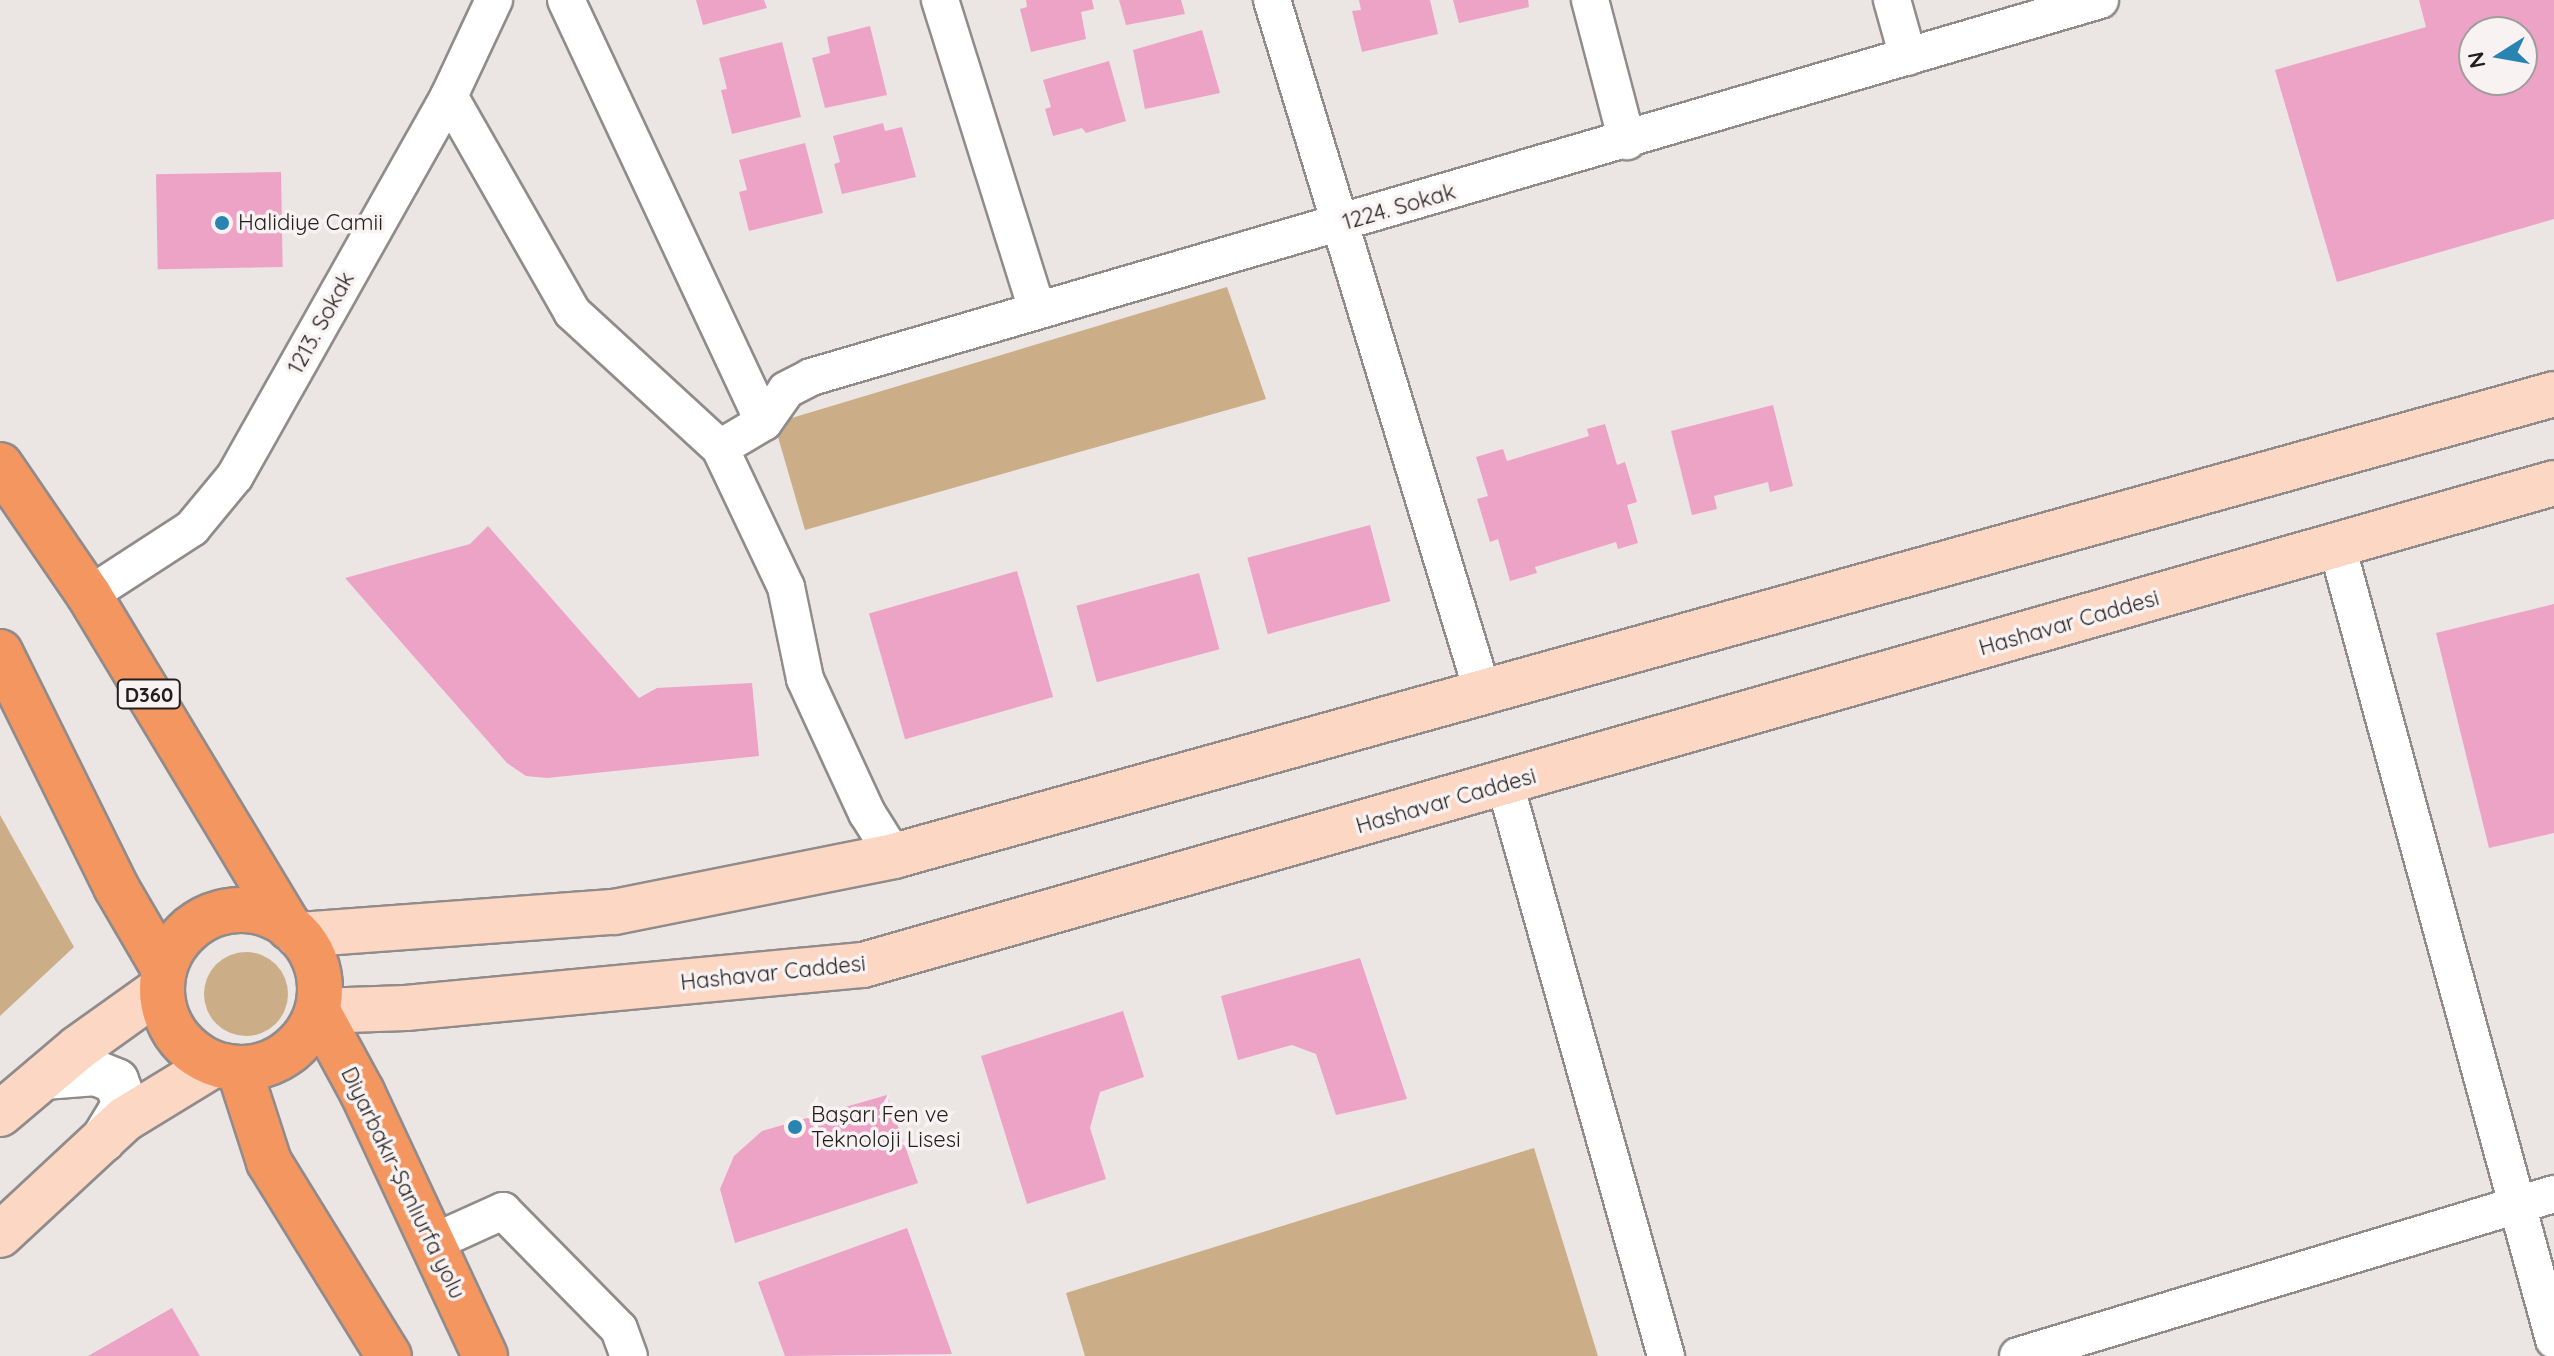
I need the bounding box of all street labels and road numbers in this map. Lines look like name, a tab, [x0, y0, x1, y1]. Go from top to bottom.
street label: 1224. Sokak	[1340, 178, 1458, 236]
street label: 1213. Sokak	[282, 267, 360, 379]
street label: Hashavar Caddesi	[1976, 585, 2162, 661]
road number: D360	[115, 678, 183, 710]
street label: Hashavar Caddesi	[1353, 763, 1539, 839]
street label: Hashavar Caddesi	[679, 950, 867, 996]
street label: Diyarbakır-Şanlıurfa yolu	[335, 1063, 471, 1303]

